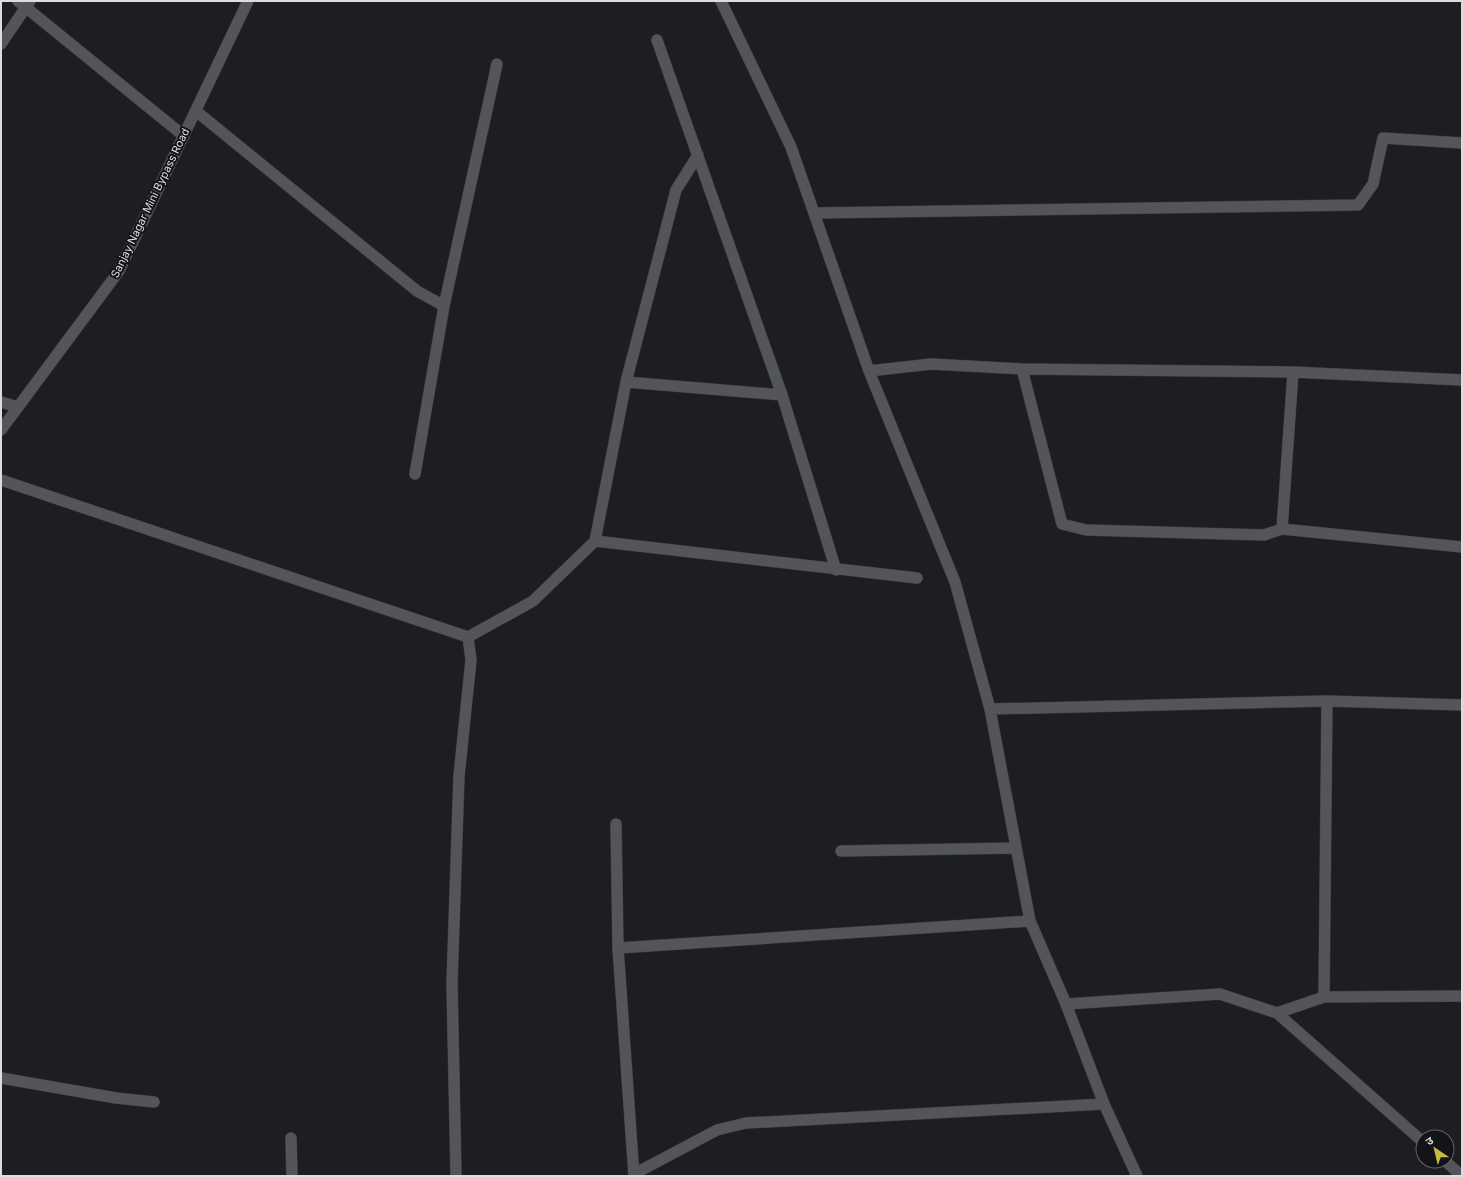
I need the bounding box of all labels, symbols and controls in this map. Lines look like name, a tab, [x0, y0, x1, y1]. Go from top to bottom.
street label: Sanjay Nagar Mini Bypass Road	[108, 126, 192, 280]
north arrow	[1415, 1129, 1455, 1169]
text: उ	[1423, 1133, 1436, 1148]

